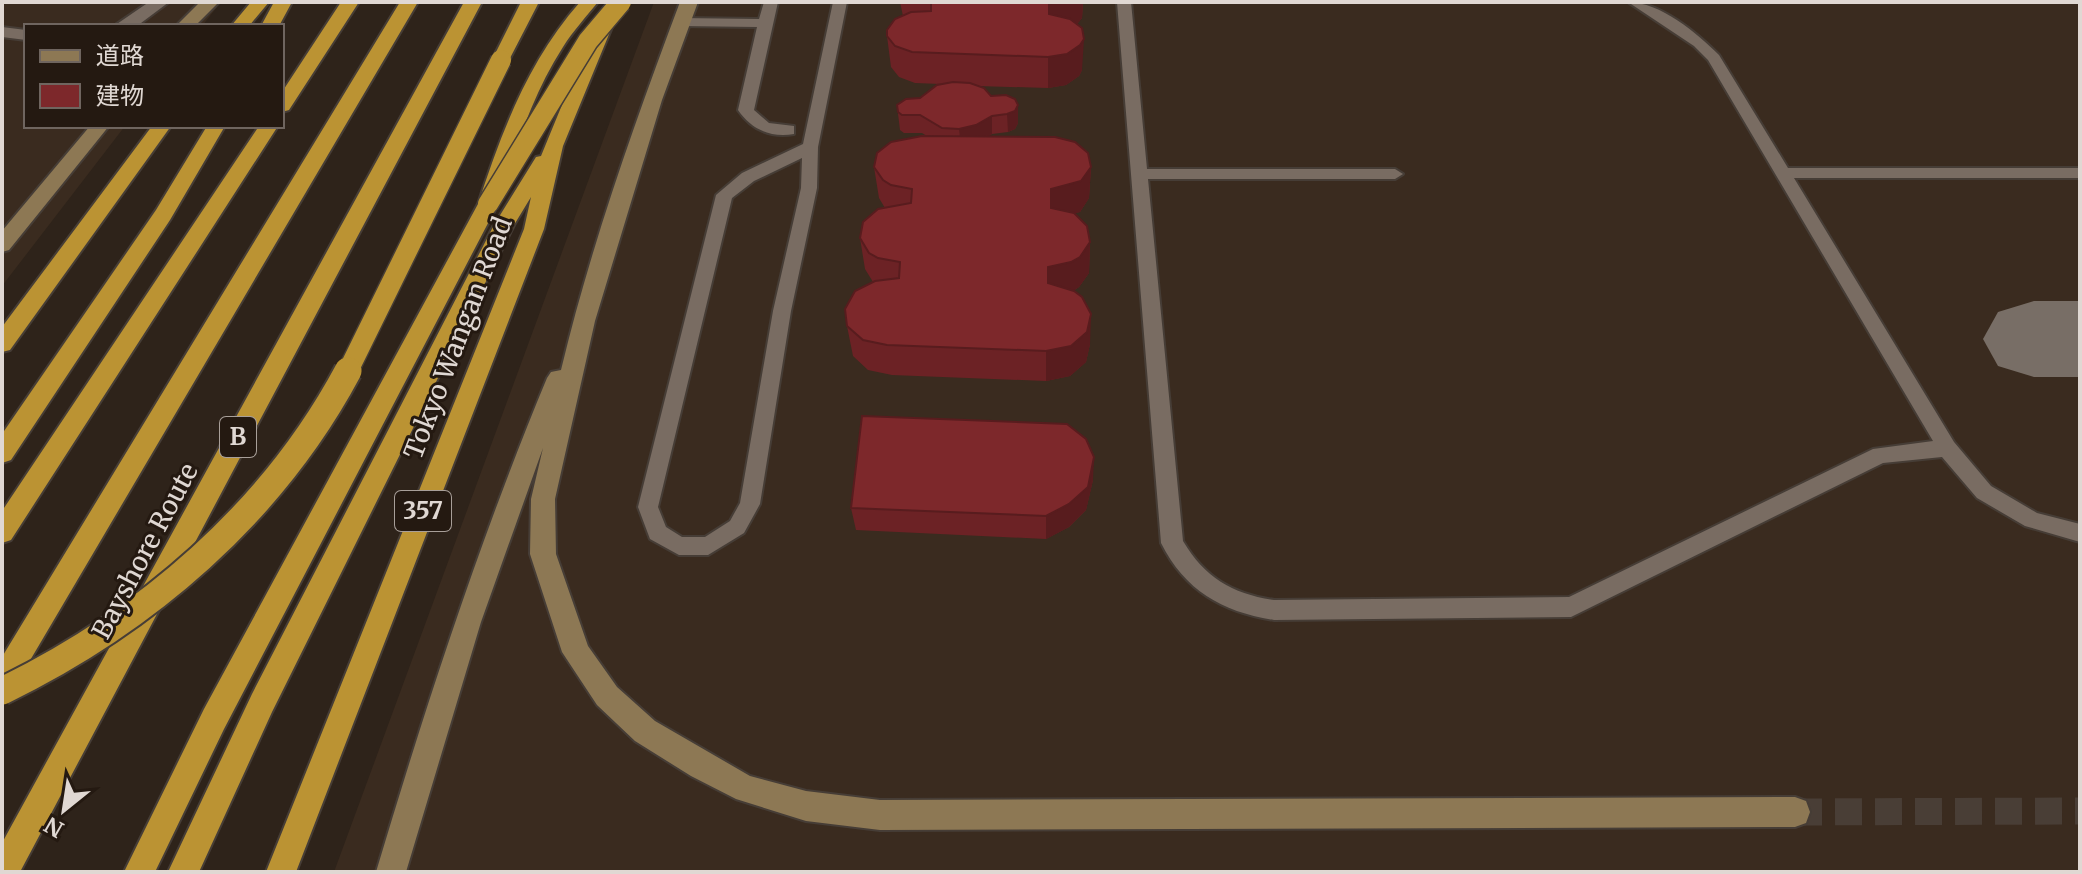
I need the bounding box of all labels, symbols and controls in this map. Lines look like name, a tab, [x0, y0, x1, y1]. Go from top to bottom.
legend	[24, 24, 284, 128]
text: 道路	[96, 40, 144, 71]
text: 建物	[96, 80, 144, 111]
street label: Tokyo Wangan Road	[396, 212, 519, 464]
road number: B	[220, 417, 256, 457]
street label: Bayshore Route	[84, 457, 205, 644]
road number: 357	[395, 491, 451, 531]
north arrow	[24, 770, 104, 850]
text: N	[39, 811, 69, 844]

